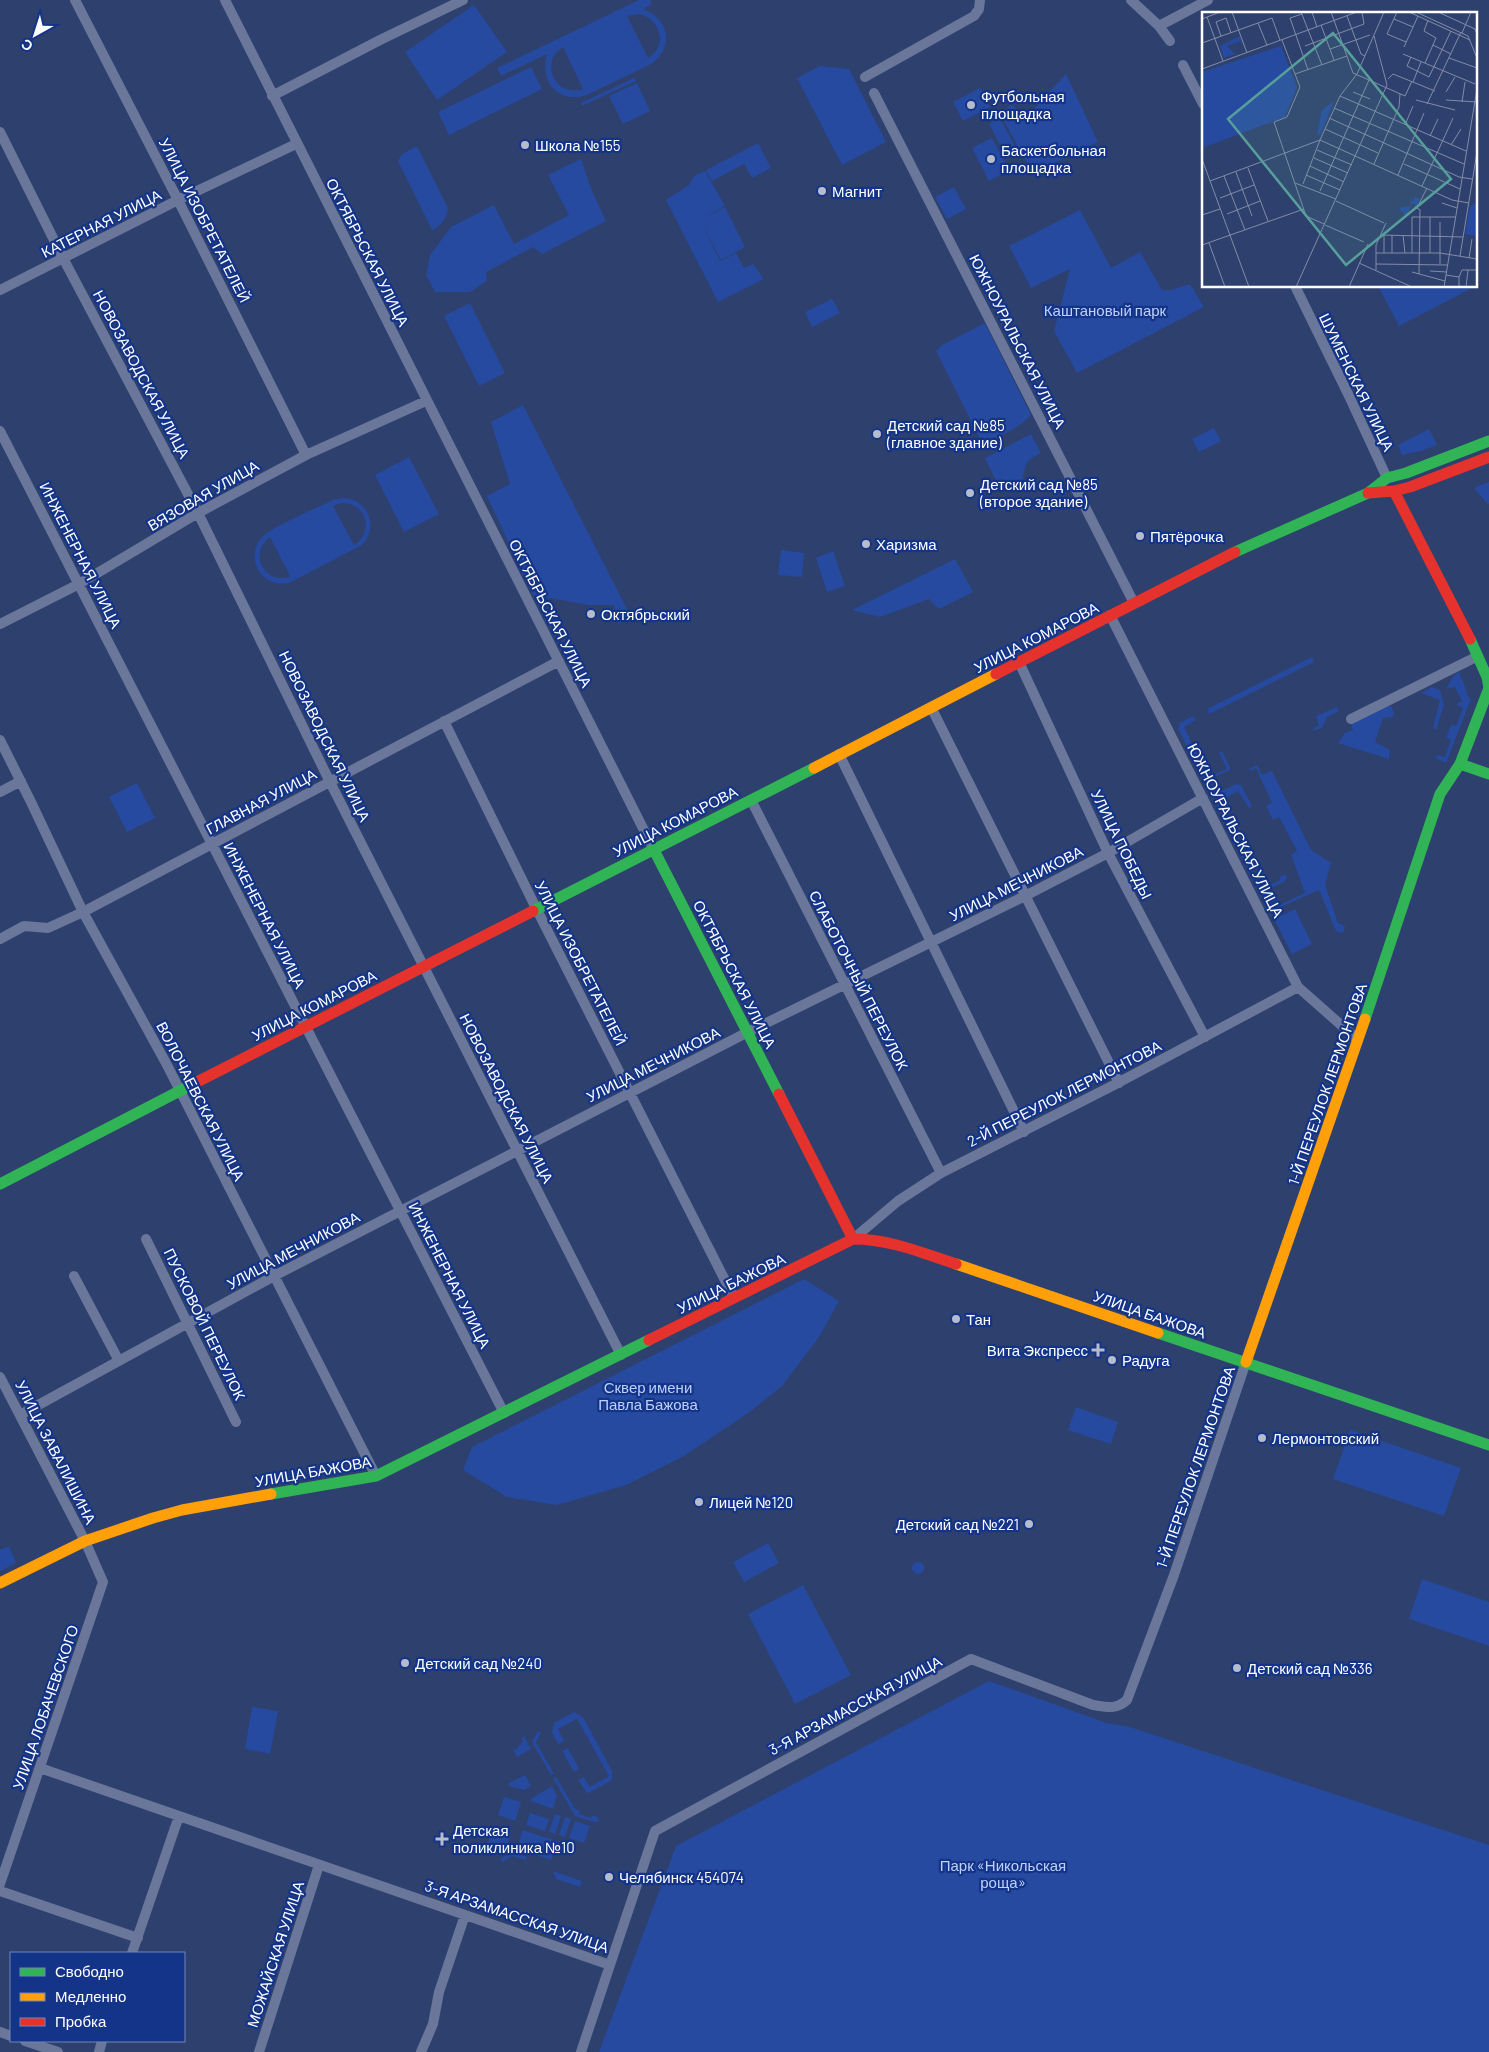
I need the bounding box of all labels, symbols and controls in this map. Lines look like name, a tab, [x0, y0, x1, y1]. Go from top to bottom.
north arrow	[10, 10, 60, 60]
inset map	[1202, 12, 1476, 288]
text: С	[17, 36, 36, 55]
place label: Футбольная площадка	[981, 87, 1065, 122]
marker: Футбольная площадка	[965, 99, 977, 111]
street label: УЛИЦА ИЗОБРЕТАТЕЛЕЙ	[156, 135, 254, 305]
place label: Школа №155	[535, 136, 620, 154]
marker: Школа №155	[519, 139, 531, 151]
place label: Баскетбольная площадка	[1001, 141, 1106, 176]
marker: Баскетбольная площадка	[985, 153, 997, 165]
street label: ОКТЯБРЬСКАЯ УЛИЦА	[323, 175, 413, 329]
place label: Магнит	[832, 182, 882, 200]
street label: КАТЕРНАЯ УЛИЦА	[38, 185, 164, 261]
marker: Магнит	[816, 185, 828, 197]
street label: ЮЖНОУРАЛЬСКАЯ УЛИЦА	[966, 251, 1070, 431]
street label: НОВОЗАВОДСКАЯ УЛИЦА	[90, 287, 194, 461]
park label: Каштановый парк	[1044, 301, 1167, 319]
street label: ШУМЕНСКАЯ УЛИЦА	[1316, 310, 1398, 454]
place label: Детский сад №85 (главное здание)	[886, 416, 1005, 451]
marker: Детский сад №85 (главное здание)	[871, 428, 883, 440]
street label: ВЯЗОВАЯ УЛИЦА	[144, 456, 262, 534]
place label: Детский сад №85 (второе здание)	[979, 475, 1098, 510]
street label: ИНЖЕНЕРНАЯ УЛИЦА	[36, 479, 126, 631]
marker: Детский сад №85 (второе здание)	[964, 487, 976, 499]
place label: Пятёрочка	[1150, 527, 1224, 545]
marker: Пятёрочка	[1134, 530, 1146, 542]
place label: Харизма	[876, 535, 937, 553]
street label: ОКТЯБРЬСКАЯ УЛИЦА	[506, 536, 596, 690]
marker: Харизма	[860, 538, 872, 550]
street label: УЛИЦА КОМАРОВА	[971, 598, 1101, 676]
place label: Октябрьский	[601, 605, 690, 623]
marker: Октябрьский	[585, 608, 597, 620]
street label: НОВОЗАВОДСКАЯ УЛИЦА	[276, 648, 374, 824]
street label: ЮЖНОУРАЛЬСКАЯ УЛИЦА	[1184, 740, 1288, 920]
street label: ГЛАВНАЯ УЛИЦА	[203, 764, 319, 838]
street label: УЛИЦА КОМАРОВА	[610, 782, 740, 860]
street label: УЛИЦА ПОБЕДЫ	[1088, 786, 1156, 902]
street label: ИНЖЕНЕРНАЯ УЛИЦА	[220, 839, 310, 991]
street label: УЛИЦА МЕЧНИКОВА	[946, 841, 1086, 925]
street label: УЛИЦА ИЗОБРЕТАТЕЛЕЙ	[532, 878, 630, 1048]
street label: СЛАБОТОЧНЫЙ ПЕРЕУЛОК	[806, 887, 912, 1073]
street label: ОКТЯБРЬСКАЯ УЛИЦА	[690, 897, 780, 1051]
street label: УЛИЦА КОМАРОВА	[249, 966, 379, 1044]
street label: 1-Й ПЕРЕУЛОК ЛЕРМОНТОВА	[1284, 981, 1370, 1187]
street label: НОВОЗАВОДСКАЯ УЛИЦА	[456, 1010, 558, 1186]
street label: ВОЛОЧАЕВСКАЯ УЛИЦА	[153, 1019, 249, 1183]
street label: УЛИЦА МЕЧНИКОВА	[583, 1022, 723, 1106]
street label: 2-Й ПЕРЕУЛОК ЛЕРМОНТОВА	[964, 1036, 1164, 1150]
street label: ИНЖЕНЕРНАЯ УЛИЦА	[405, 1199, 495, 1351]
street label: УЛИЦА МЕЧНИКОВА	[224, 1207, 362, 1293]
street label: ПУСКОВОЙ ПЕРЕУЛОК	[160, 1245, 250, 1403]
street label: УЛИЦА БАЖОВА	[674, 1249, 788, 1317]
street label: УЛИЦА БАЖОВА	[1091, 1286, 1209, 1342]
place label: Тан	[966, 1310, 991, 1328]
marker: Тан	[950, 1313, 962, 1325]
place label: Вита Экспресс	[987, 1341, 1088, 1359]
marker: Вита Экспресс	[1092, 1344, 1104, 1356]
place label: Радуга	[1122, 1351, 1170, 1369]
marker: Радуга	[1106, 1354, 1118, 1366]
street label: 1-Й ПЕРЕУЛОК ЛЕРМОНТОВА	[1152, 1364, 1238, 1570]
street label: УЛИЦА ЗАВАЛИШИНА	[12, 1377, 100, 1527]
park label: Сквер имени Павла Бажова	[598, 1378, 698, 1413]
place label: Лермонтовский	[1272, 1429, 1379, 1447]
marker: Лермонтовский	[1256, 1432, 1268, 1444]
street label: УЛИЦА БАЖОВА	[253, 1452, 373, 1490]
place label: Лицей №120	[709, 1493, 793, 1511]
marker: Лицей №120	[693, 1496, 705, 1508]
place label: Детский сад №221	[896, 1515, 1019, 1533]
marker: Детский сад №221	[1023, 1518, 1035, 1530]
street label: УЛИЦА ЛОБАЧЕВСКОГО	[8, 1622, 82, 1792]
street label: 3-Я АРЗАМАССКАЯ УЛИЦА	[765, 1652, 945, 1758]
place label: Детский сад №240	[415, 1654, 542, 1672]
marker: Детский сад №240	[399, 1657, 411, 1669]
place label: Детский сад №336	[1247, 1659, 1372, 1677]
marker: Детский сад №336	[1231, 1662, 1243, 1674]
place label: Детская поликлиника №10	[453, 1821, 575, 1856]
marker: Детская поликлиника №10	[435, 1832, 449, 1846]
park label: Парк «Никольская роща»	[940, 1856, 1066, 1891]
place label: Челябинск 454074	[619, 1868, 744, 1886]
marker: Челябинск 454074	[603, 1871, 615, 1883]
street label: 3-Я АРЗАМАССКАЯ УЛИЦА	[423, 1876, 611, 1956]
street label: МОЖАЙСКАЯ УЛИЦА	[243, 1879, 307, 2029]
legend	[10, 1952, 185, 2042]
text: Свободно	[55, 1962, 124, 1980]
text: Медленно	[55, 1987, 126, 2005]
text: Пробка	[55, 2012, 107, 2030]

